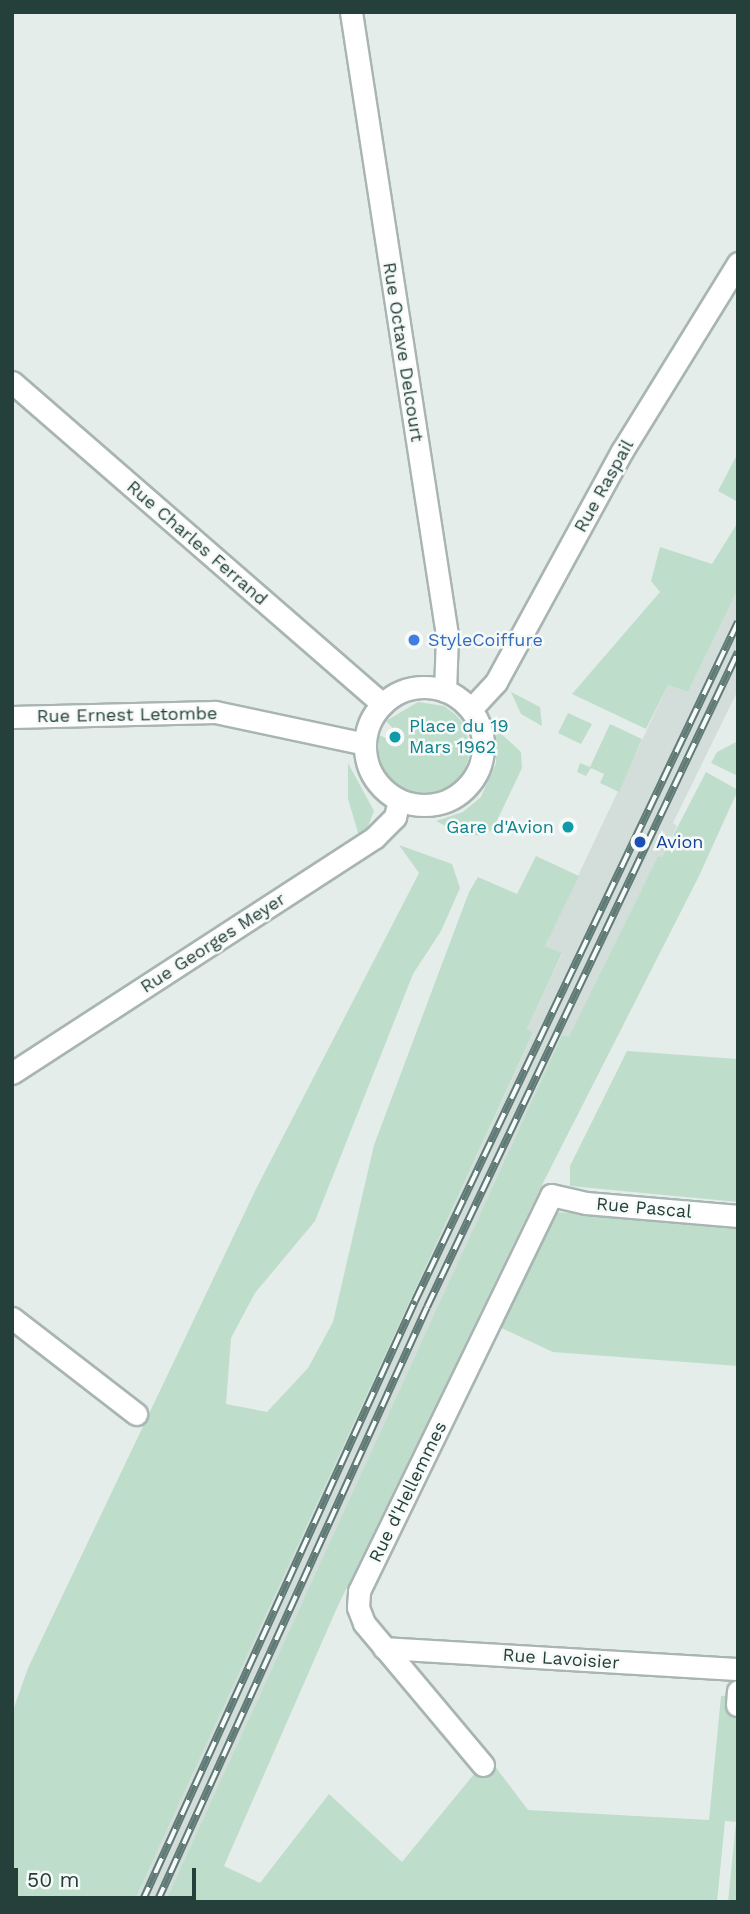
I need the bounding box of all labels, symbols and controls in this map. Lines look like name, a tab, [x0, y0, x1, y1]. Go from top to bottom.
street label: Rue Octave Delcourt	[378, 261, 428, 443]
street label: Rue Raspail	[570, 436, 638, 536]
street label: Rue Charles Ferrand	[122, 476, 272, 610]
place label: StyleCoiffure	[428, 629, 543, 651]
marker: StyleCoiffure	[406, 632, 422, 648]
street label: Rue Ernest Letombe	[36, 703, 218, 727]
place label: Place du 19 Mars 1962	[409, 716, 509, 758]
marker: Place du 19 Mars 1962	[387, 729, 403, 745]
place label: Gare d'Avion	[446, 816, 554, 838]
marker: Gare d'Avion	[560, 819, 576, 835]
place label: Avion	[656, 831, 703, 853]
marker: Avion	[630, 832, 650, 852]
street label: Rue Georges Meyer	[137, 888, 289, 998]
street label: Rue Pascal	[595, 1193, 693, 1223]
street label: Rue d'Hellemmes	[365, 1418, 451, 1566]
street label: Rue Lavoisier	[502, 1644, 620, 1674]
scale bar	[18, 1854, 200, 1898]
text: 50 m	[27, 1867, 79, 1892]

